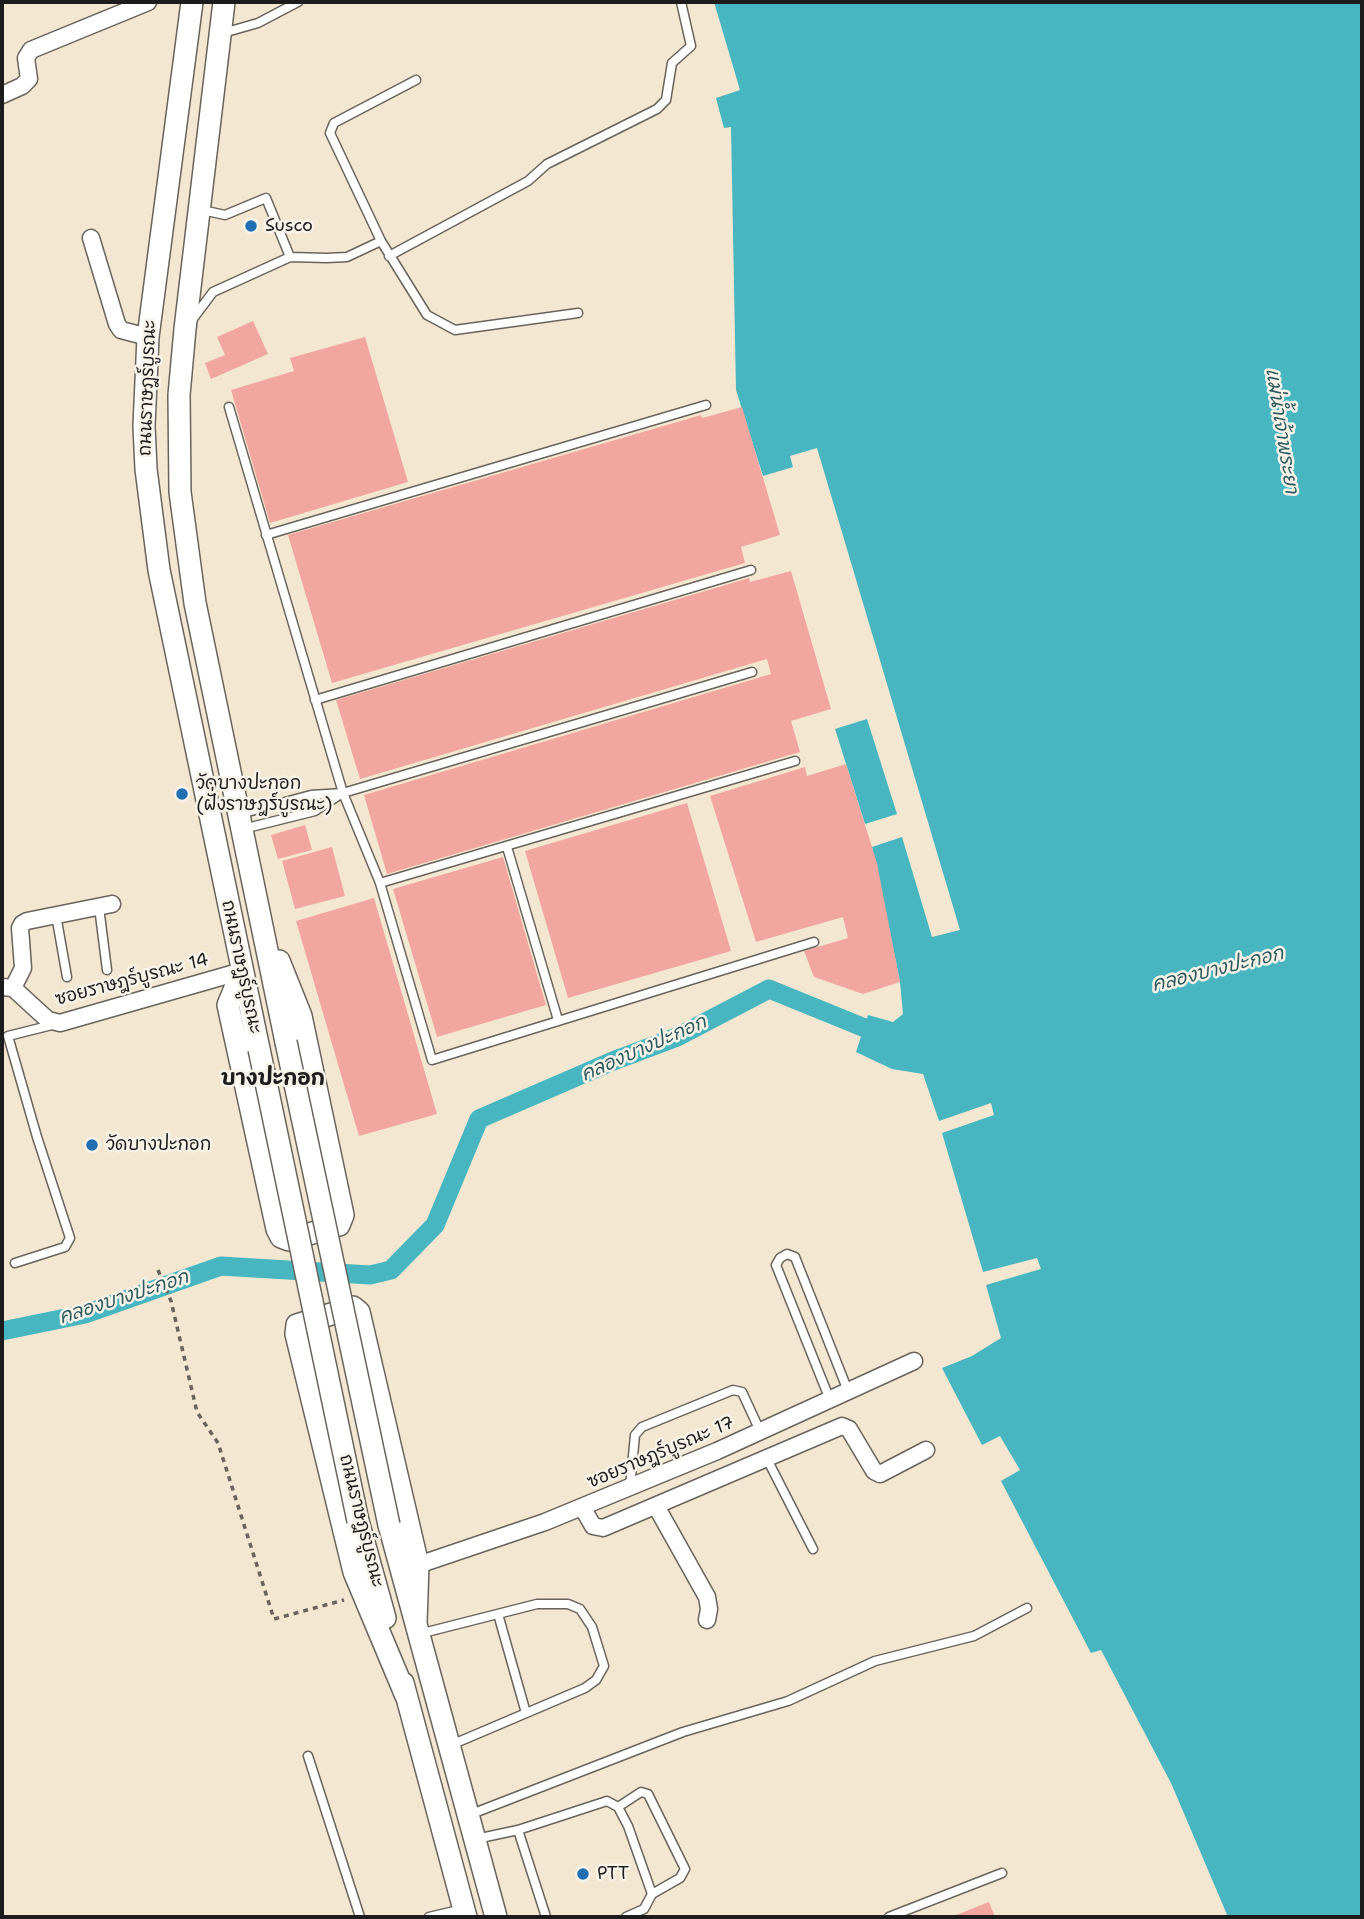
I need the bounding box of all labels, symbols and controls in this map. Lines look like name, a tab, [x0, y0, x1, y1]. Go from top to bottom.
place label: Susco	[265, 215, 313, 237]
marker: Susco	[243, 218, 259, 234]
street label: ถนนราษฎร์บูรณะ	[135, 320, 161, 456]
water label: แม่น้ำเจ้าพระยา	[1260, 367, 1302, 495]
place label: วัดบางปะกอก (ฝั่งราษฎร์บูรณะ)	[196, 773, 332, 816]
marker: วัดบางปะกอก (ฝั่งราษฎร์บูรณะ)	[174, 786, 190, 802]
street label: ถนนราษฎร์บูรณะ	[216, 898, 266, 1036]
water label: คลองบางปะกอก	[1150, 943, 1286, 997]
street label: ซอยราษฎร์บูรณะ 14	[53, 949, 211, 1011]
water label: คลองบางปะกอก	[578, 1011, 710, 1087]
district label: บางปะกอก	[221, 1067, 325, 1093]
place label: วัดบางปะกอก	[106, 1134, 211, 1156]
marker: วัดบางปะกอก	[84, 1137, 100, 1153]
water label: คลองบางปะกอก	[56, 1266, 192, 1330]
street label: ซอยราษฎร์บูรณะ 17	[584, 1412, 738, 1494]
street label: ถนนราษฎร์บูรณะ	[334, 1452, 388, 1590]
place label: PTT	[597, 1863, 629, 1885]
marker: PTT	[575, 1866, 591, 1882]

